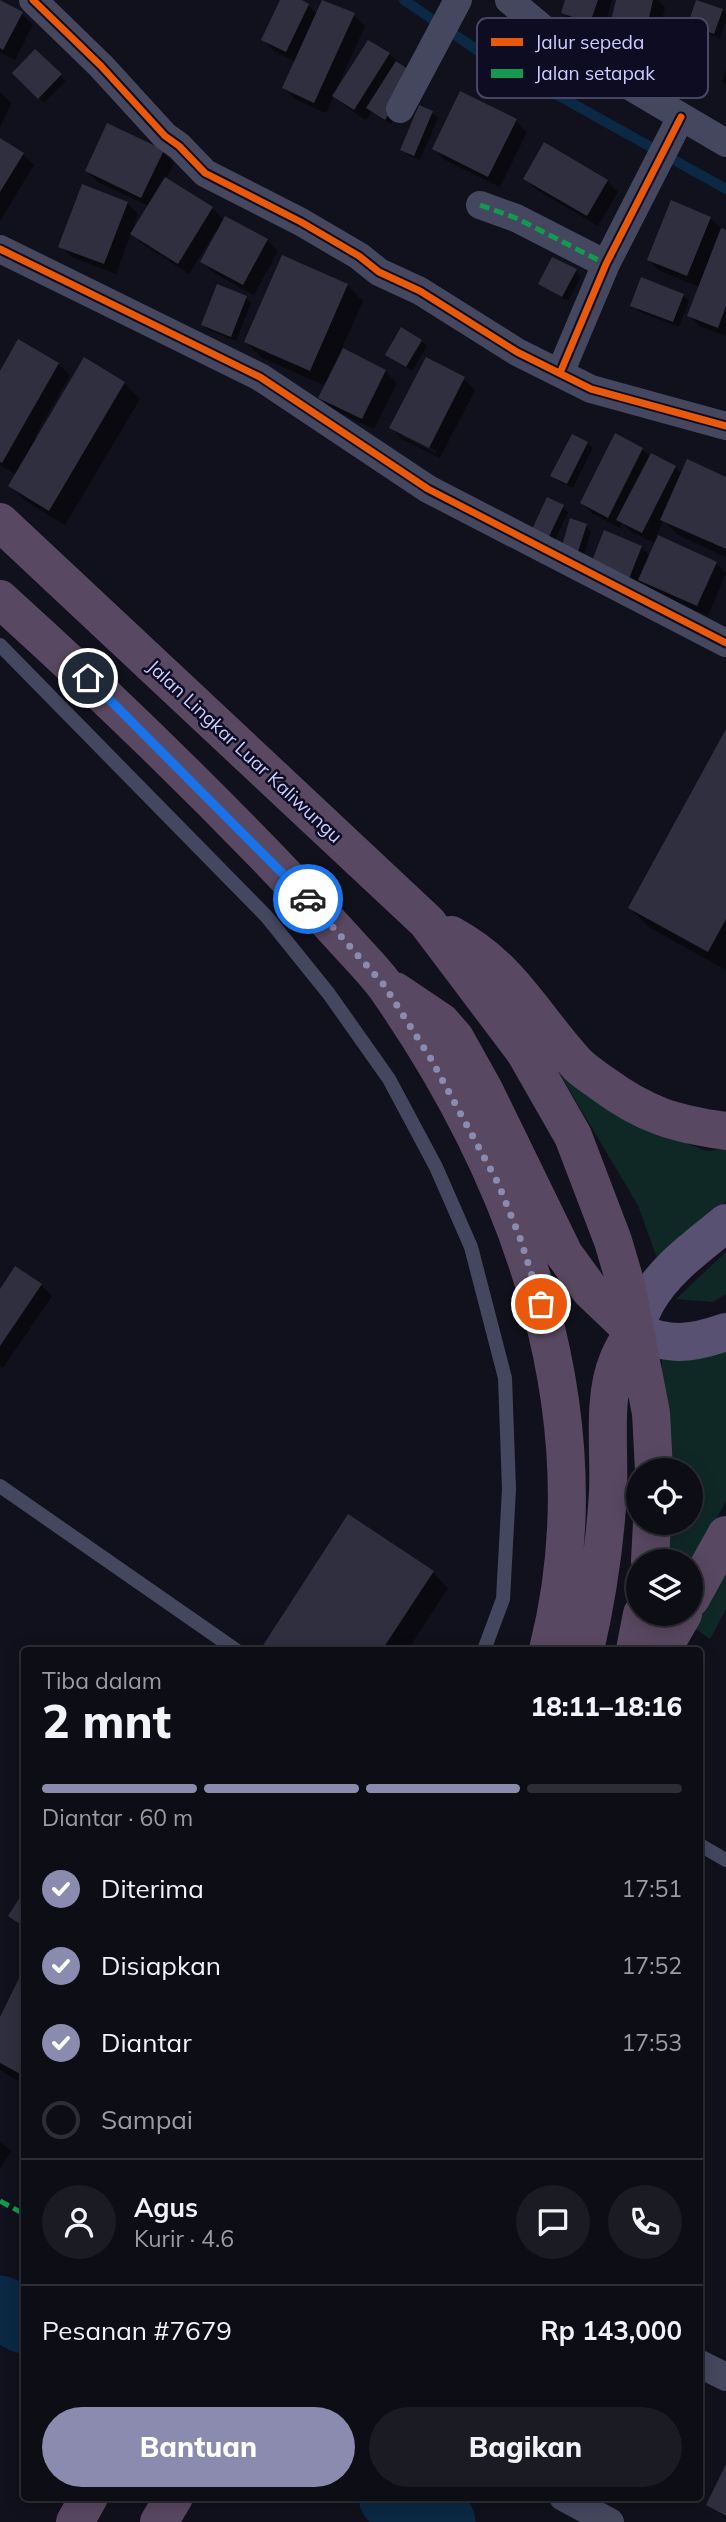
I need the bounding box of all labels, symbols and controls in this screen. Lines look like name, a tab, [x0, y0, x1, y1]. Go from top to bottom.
legend	[477, 18, 708, 98]
text: Jalur sepeda	[535, 30, 644, 54]
text: Jalan setapak	[535, 61, 655, 85]
pin	[58, 648, 118, 708]
street label: Jalan Lingkar Luar Kaliwungu	[142, 654, 348, 848]
icon: home	[69, 659, 107, 697]
courier	[273, 864, 343, 934]
icon: car	[289, 880, 327, 918]
pin	[511, 1274, 571, 1334]
icon: bag	[522, 1285, 560, 1323]
map controls	[626, 1458, 703, 1626]
button: locate	[626, 1458, 703, 1535]
button: layers	[626, 1549, 703, 1626]
text: Tiba dalam	[42, 1666, 162, 1695]
text: 18:11–18:16	[531, 1690, 682, 1723]
text: 2 mnt	[42, 1692, 171, 1750]
text: Diantar · 60 m	[42, 1803, 193, 1832]
icon: check	[42, 1870, 80, 1908]
text: Diterima	[101, 1872, 204, 1905]
text: 17:51	[622, 1874, 682, 1903]
icon: check	[42, 1947, 80, 1985]
text: Disiapkan	[101, 1949, 221, 1982]
text: 17:52	[622, 1951, 682, 1980]
icon: check	[42, 2024, 80, 2062]
text: Diantar	[101, 2026, 192, 2059]
text: 17:53	[622, 2028, 682, 2057]
text: Sampai	[101, 2103, 193, 2136]
button: person	[42, 2185, 116, 2259]
button: chat	[516, 2185, 590, 2259]
button: phone	[608, 2185, 682, 2259]
text: Agus	[134, 2191, 198, 2224]
text: Kurir · 4.6	[134, 2224, 234, 2253]
text: Pesanan #7679	[42, 2314, 232, 2347]
text: Rp 143,000	[540, 2314, 682, 2347]
button: Bantuan	[42, 2407, 355, 2487]
button: Bagikan	[369, 2407, 682, 2487]

